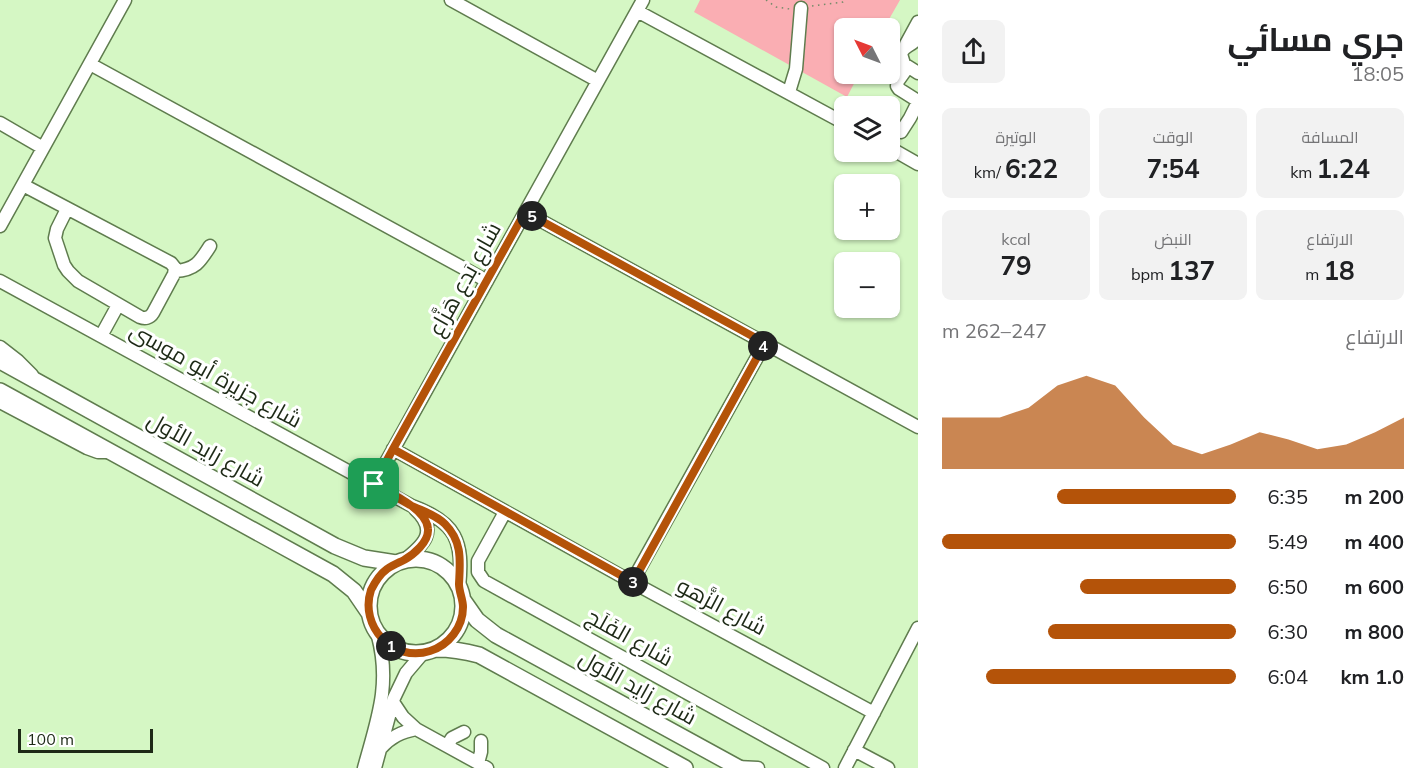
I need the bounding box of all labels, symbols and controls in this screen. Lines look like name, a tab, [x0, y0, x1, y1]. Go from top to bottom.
north arrow	[834, 18, 900, 84]
map controls	[834, 18, 900, 318]
text: جري مسائي	[1227, 18, 1404, 59]
button: share	[942, 20, 1005, 83]
text: 18:05	[1351, 61, 1404, 86]
button: layers	[834, 96, 900, 162]
text: الوتيرة	[995, 127, 1037, 147]
text: الوقت	[1153, 127, 1193, 147]
text: المسافة	[1302, 127, 1358, 147]
text: 6:22	[1005, 152, 1058, 185]
text: 7:54	[1146, 152, 1200, 185]
text: 1.24	[1317, 152, 1370, 185]
text: /km	[974, 162, 1005, 182]
text: km	[1290, 162, 1317, 182]
button: +	[834, 174, 900, 240]
pin: 5	[517, 201, 547, 231]
text: 5	[527, 206, 537, 226]
street label: شارع بَدع هَزَّاع	[421, 217, 508, 341]
text: kcal	[1001, 229, 1031, 249]
text: النبض	[1154, 229, 1192, 249]
text: الارتفاع	[1307, 229, 1353, 249]
text: 79	[1000, 249, 1032, 282]
button: −	[834, 252, 900, 318]
text: 137	[1168, 254, 1215, 287]
text: 18	[1324, 254, 1355, 287]
text: bpm	[1131, 264, 1168, 284]
text: m	[1305, 264, 1324, 284]
street label: شارع جزيرة أبو موسى	[125, 316, 307, 435]
text: 247–262 m	[942, 318, 1047, 343]
text: الارتفاع	[1345, 324, 1404, 349]
pin: 4	[748, 331, 778, 361]
text: 4	[758, 336, 768, 356]
street label: شارع زايد الأول	[142, 405, 270, 494]
pin	[348, 458, 399, 509]
icon: arrive	[357, 467, 390, 500]
text: 6:35	[1267, 484, 1308, 509]
text: 200 m	[1345, 484, 1404, 509]
text: 5:49	[1267, 529, 1308, 554]
text: 400 m	[1345, 529, 1404, 554]
pin: 3	[618, 567, 648, 597]
street label: شارع الزَّهو	[672, 571, 771, 642]
text: 3	[628, 572, 638, 592]
text: 6:50	[1267, 574, 1308, 599]
text: 600 m	[1345, 574, 1404, 599]
street label: شارع الفَلَج	[581, 602, 678, 673]
text: 6:30	[1267, 619, 1308, 644]
text: 800 m	[1345, 619, 1404, 644]
pin: 1	[376, 631, 406, 661]
text: 1	[386, 636, 396, 656]
street label: شارع زايد الأول	[574, 643, 702, 732]
text: 6:04	[1267, 664, 1308, 689]
text: 1.0 km	[1341, 664, 1404, 689]
scale bar	[18, 726, 153, 754]
text: 100 m	[27, 729, 74, 749]

